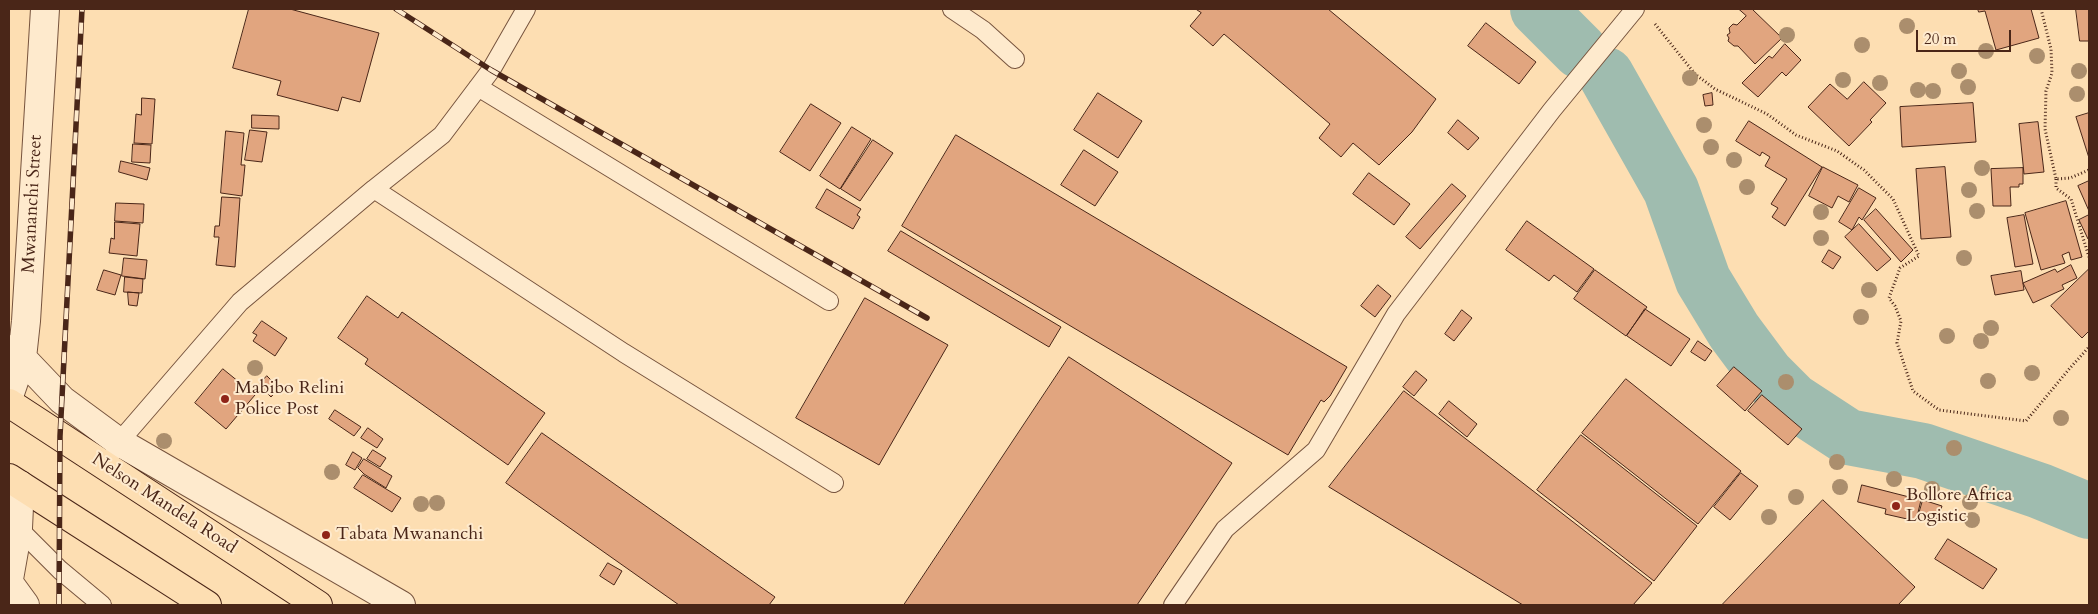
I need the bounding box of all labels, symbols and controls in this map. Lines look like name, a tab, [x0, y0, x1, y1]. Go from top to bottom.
scale bar	[1918, 20, 2013, 52]
text: 20 m	[1924, 29, 1956, 49]
street label: Mwananchi Street	[19, 134, 47, 274]
place label: Mabibo Relini Police Post	[235, 378, 344, 420]
marker: Mabibo Relini Police Post	[219, 393, 231, 405]
street label: Nelson Mandela Road	[88, 449, 240, 559]
place label: Bollore Africa Logistic	[1906, 485, 2012, 528]
marker: Bollore Africa Logistic	[1890, 500, 1902, 512]
place label: Tabata Mwananchi	[336, 524, 483, 546]
marker: Tabata Mwananchi	[320, 529, 332, 541]

